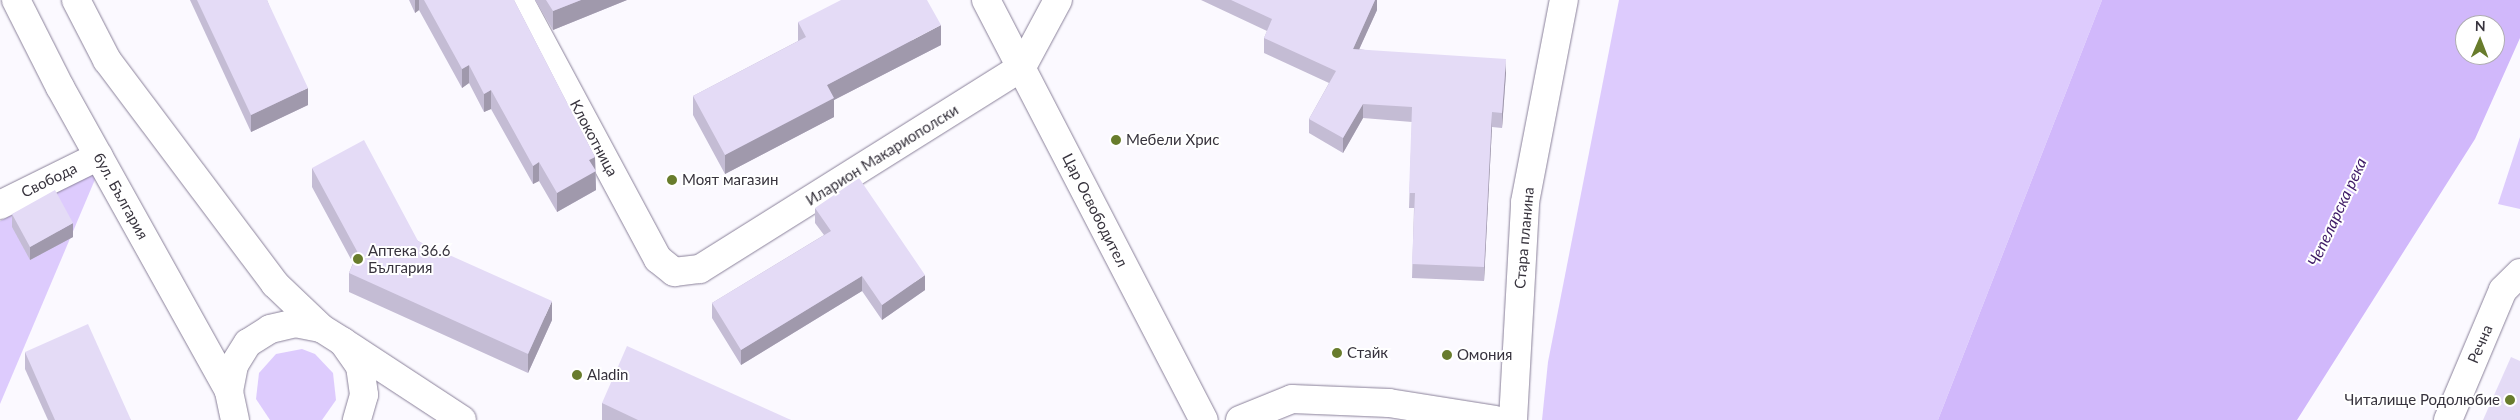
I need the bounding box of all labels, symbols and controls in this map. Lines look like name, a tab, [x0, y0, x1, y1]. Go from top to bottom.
north arrow	[2455, 15, 2505, 65]
text: N	[2475, 17, 2486, 34]
street label: Клокотница	[566, 97, 622, 179]
street label: Иларион Макариополски	[802, 101, 962, 209]
place label: Мебели Хрис	[1126, 131, 1219, 149]
marker: Мебели Хрис	[1110, 134, 1122, 146]
street label: бул. България	[90, 150, 152, 242]
street label: Цар Освободител	[1059, 150, 1131, 270]
water label: Чепеларска река	[2304, 155, 2370, 269]
street label: Свобода	[18, 159, 80, 201]
place label: Моят магазин	[682, 171, 778, 189]
marker: Моят магазин	[666, 174, 678, 186]
street label: Стара планина	[1511, 186, 1537, 290]
place label: Аптека 36.6 България	[368, 241, 450, 276]
marker: Аптека 36.6 България	[352, 253, 364, 265]
street label: Речна	[2464, 322, 2496, 366]
place label: Стайк	[1347, 344, 1388, 362]
place label: Омония	[1457, 346, 1512, 364]
marker: Стайк	[1331, 347, 1343, 359]
marker: Омония	[1441, 349, 1453, 361]
place label: Aladin	[587, 366, 628, 384]
marker: Aladin	[571, 369, 583, 381]
place label: Читалище Родолюбие	[2345, 391, 2500, 409]
marker: Читалище Родолюбие	[2504, 394, 2516, 406]

